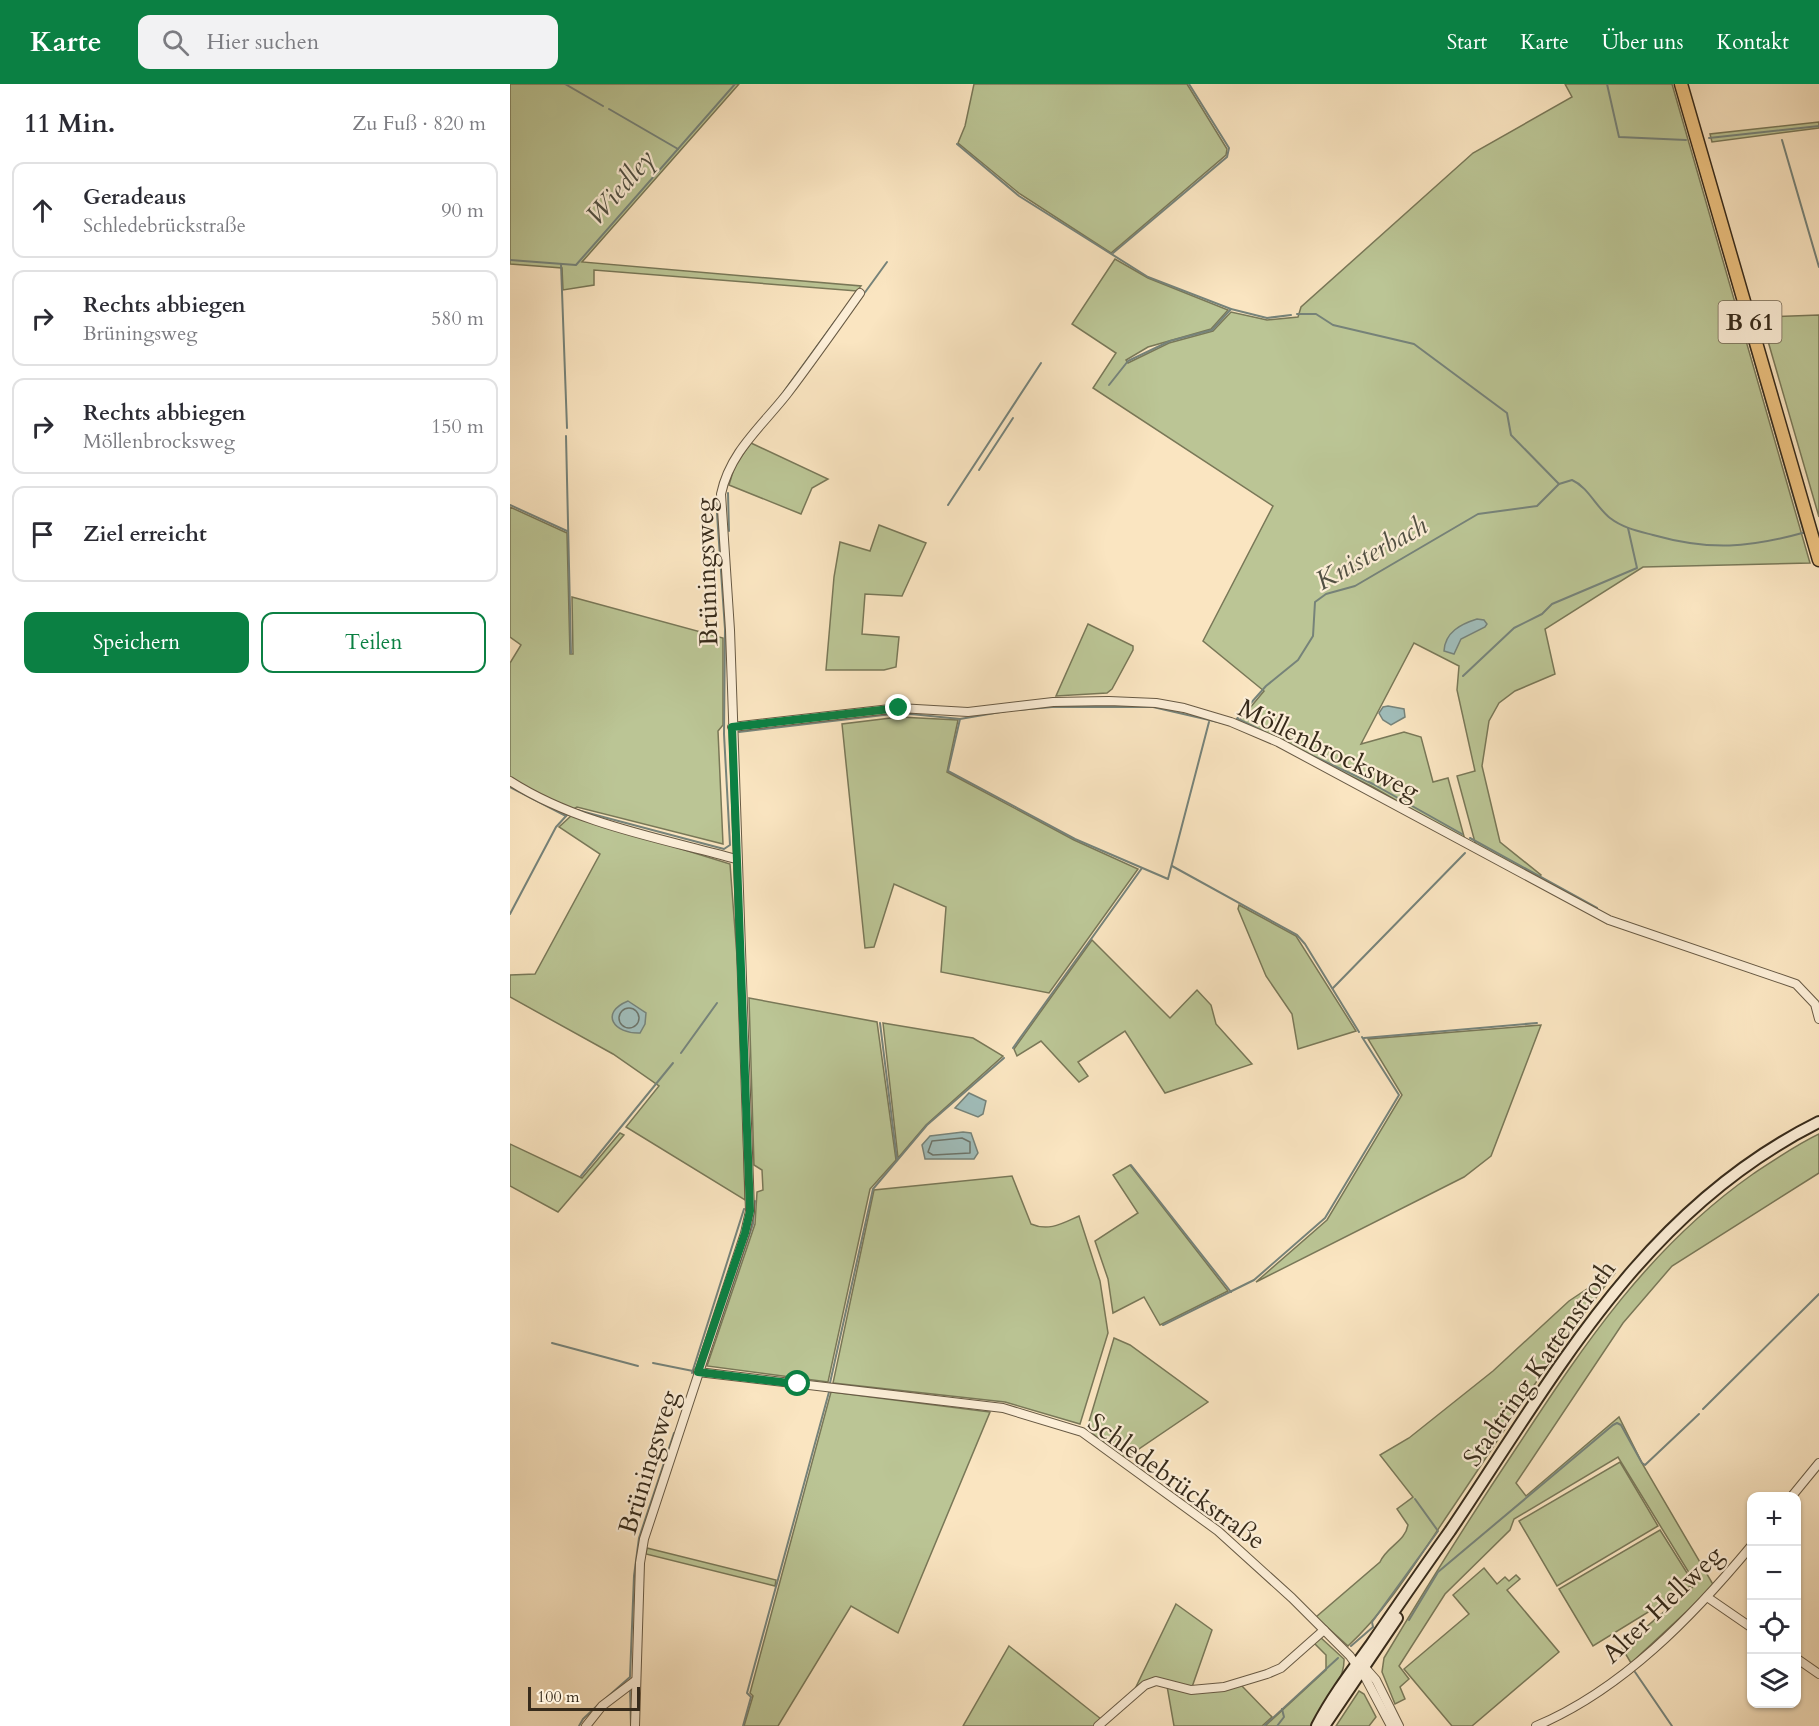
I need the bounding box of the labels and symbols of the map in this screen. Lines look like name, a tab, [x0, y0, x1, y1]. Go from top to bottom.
water label: Wiedley	[577, 142, 663, 233]
road number: B 61	[1718, 301, 1782, 343]
street label: Brüningsweg	[686, 497, 727, 647]
water label: Knisterbach	[1309, 507, 1434, 599]
street label: Möllenbrocksweg	[1232, 690, 1426, 809]
route end	[885, 694, 911, 720]
street label: Stadtring Kattenstroth	[1455, 1253, 1624, 1473]
route start	[784, 1370, 810, 1396]
street label: Brüningsweg	[610, 1385, 687, 1538]
street label: Schledebrückstraße	[1081, 1405, 1273, 1558]
street label: Alter Hellweg	[1594, 1537, 1731, 1671]
scale bar	[528, 1684, 640, 1712]

